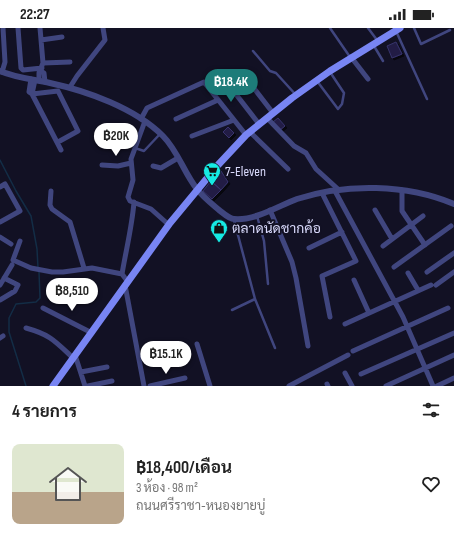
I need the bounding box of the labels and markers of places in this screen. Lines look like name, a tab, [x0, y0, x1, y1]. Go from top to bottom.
pin: ฿18.4K	[198, 69, 264, 103]
pin: ฿20K	[92, 123, 140, 157]
supermarket icon: 7-Eleven	[202, 161, 222, 186]
place label: 7-Eleven	[225, 163, 266, 180]
shop icon: ตลาดนัดชากค้อ	[209, 218, 229, 243]
place label: ตลาดนัดชากค้อ	[232, 219, 321, 237]
pin: ฿8,510	[39, 278, 105, 312]
pin: ฿15.1K	[133, 341, 199, 375]

